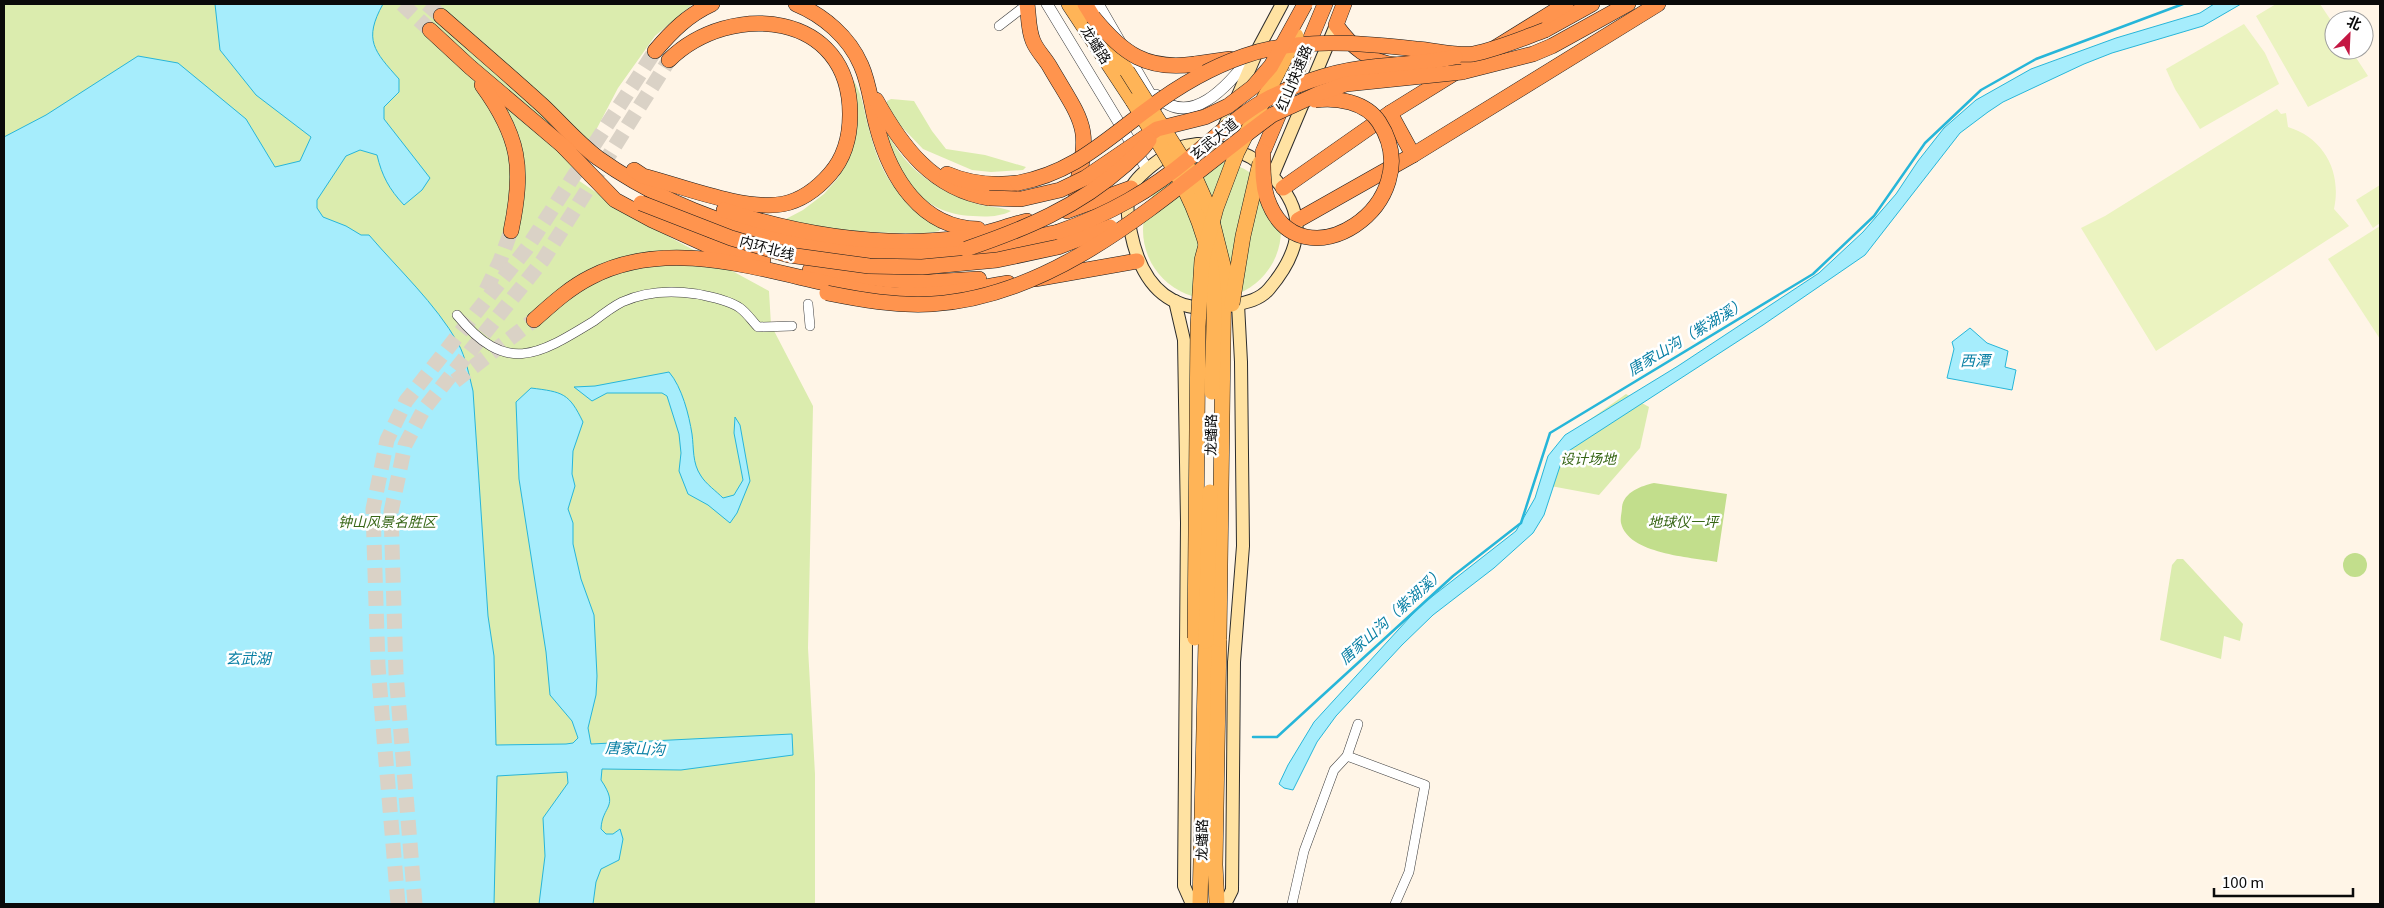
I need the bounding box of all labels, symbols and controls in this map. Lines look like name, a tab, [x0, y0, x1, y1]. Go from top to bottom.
north arrow	[2324, 10, 2374, 60]
text: 北	[2344, 10, 2365, 34]
street label: 龙蟠路	[1077, 21, 1117, 68]
street label: 红山快速路	[1270, 41, 1316, 114]
street label: 玄武大道	[1185, 113, 1241, 164]
street label: 内环北线	[738, 230, 797, 264]
water label: 唐家山沟（紫湖溪）	[1623, 292, 1750, 379]
water label: 西潭	[1960, 349, 1993, 370]
street label: 龙蟠路	[1200, 414, 1220, 456]
park label: 设计场地	[1560, 448, 1618, 468]
park label: 钟山风景名胜区	[338, 511, 438, 531]
park label: 地球仪一坪	[1648, 511, 1720, 531]
water label: 唐家山沟（紫湖溪）	[1334, 562, 1448, 668]
water label: 玄武湖	[225, 647, 272, 668]
water label: 唐家山沟	[605, 736, 667, 759]
street label: 龙蟠路	[1191, 819, 1211, 861]
scale bar	[2214, 866, 2353, 898]
text: 100 m	[2222, 871, 2264, 892]

